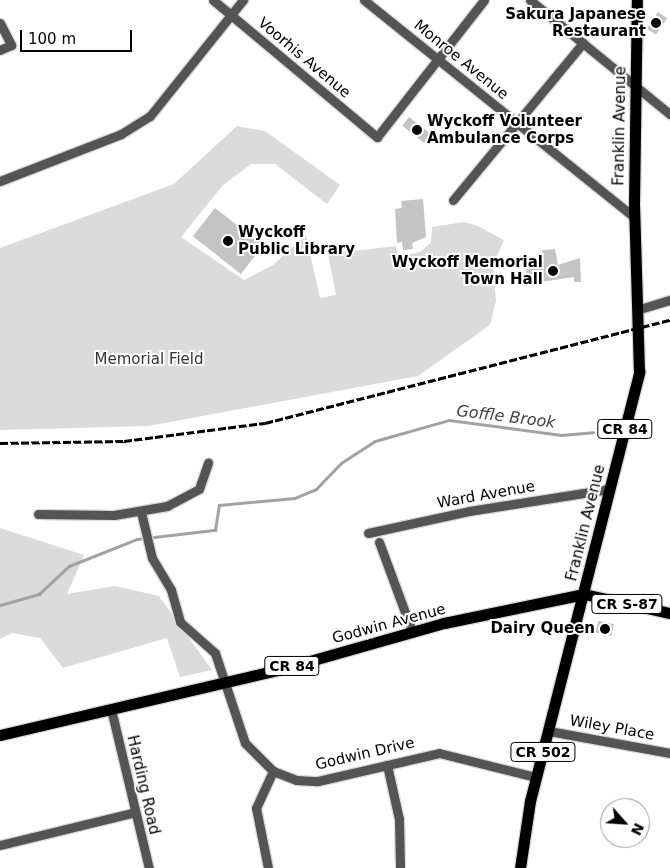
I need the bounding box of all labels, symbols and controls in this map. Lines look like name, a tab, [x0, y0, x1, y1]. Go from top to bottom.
place label: Sakura Japanese Restaurant	[505, 5, 646, 40]
street label: Voorhis Avenue	[254, 14, 354, 102]
street label: Monroe Avenue	[410, 16, 512, 104]
marker: Sakura Japanese Restaurant	[650, 17, 662, 29]
scale bar	[22, 20, 135, 52]
text: 100 m	[28, 30, 76, 48]
street label: Franklin Avenue	[610, 66, 630, 186]
place label: Wyckoff Volunteer Ambulance Corps	[427, 112, 582, 147]
marker: Wyckoff Volunteer Ambulance Corps	[411, 124, 423, 136]
place label: Wyckoff Public Library	[238, 223, 355, 258]
marker: Wyckoff Public Library	[222, 235, 234, 247]
place label: Wyckoff Memorial Town Hall	[392, 253, 543, 288]
marker: Wyckoff Memorial Town Hall	[547, 265, 559, 277]
park label: Memorial Field	[94, 351, 204, 369]
water label: Goffle Brook	[455, 401, 557, 433]
road number: CR 84	[596, 418, 654, 440]
street label: Franklin Avenue	[563, 463, 609, 583]
street label: Ward Avenue	[436, 478, 536, 512]
road number: CR S-87	[591, 592, 663, 616]
street label: Godwin Avenue	[330, 600, 448, 648]
place label: Dairy Queen	[490, 620, 595, 638]
marker: Dairy Queen	[599, 623, 611, 635]
road number: CR 84	[263, 654, 321, 678]
street label: Wiley Place	[568, 712, 656, 744]
street label: Harding Road	[123, 734, 163, 836]
street label: Godwin Drive	[314, 734, 416, 774]
road number: CR 502	[509, 740, 577, 764]
north arrow	[600, 798, 650, 848]
text: N	[628, 820, 647, 838]

